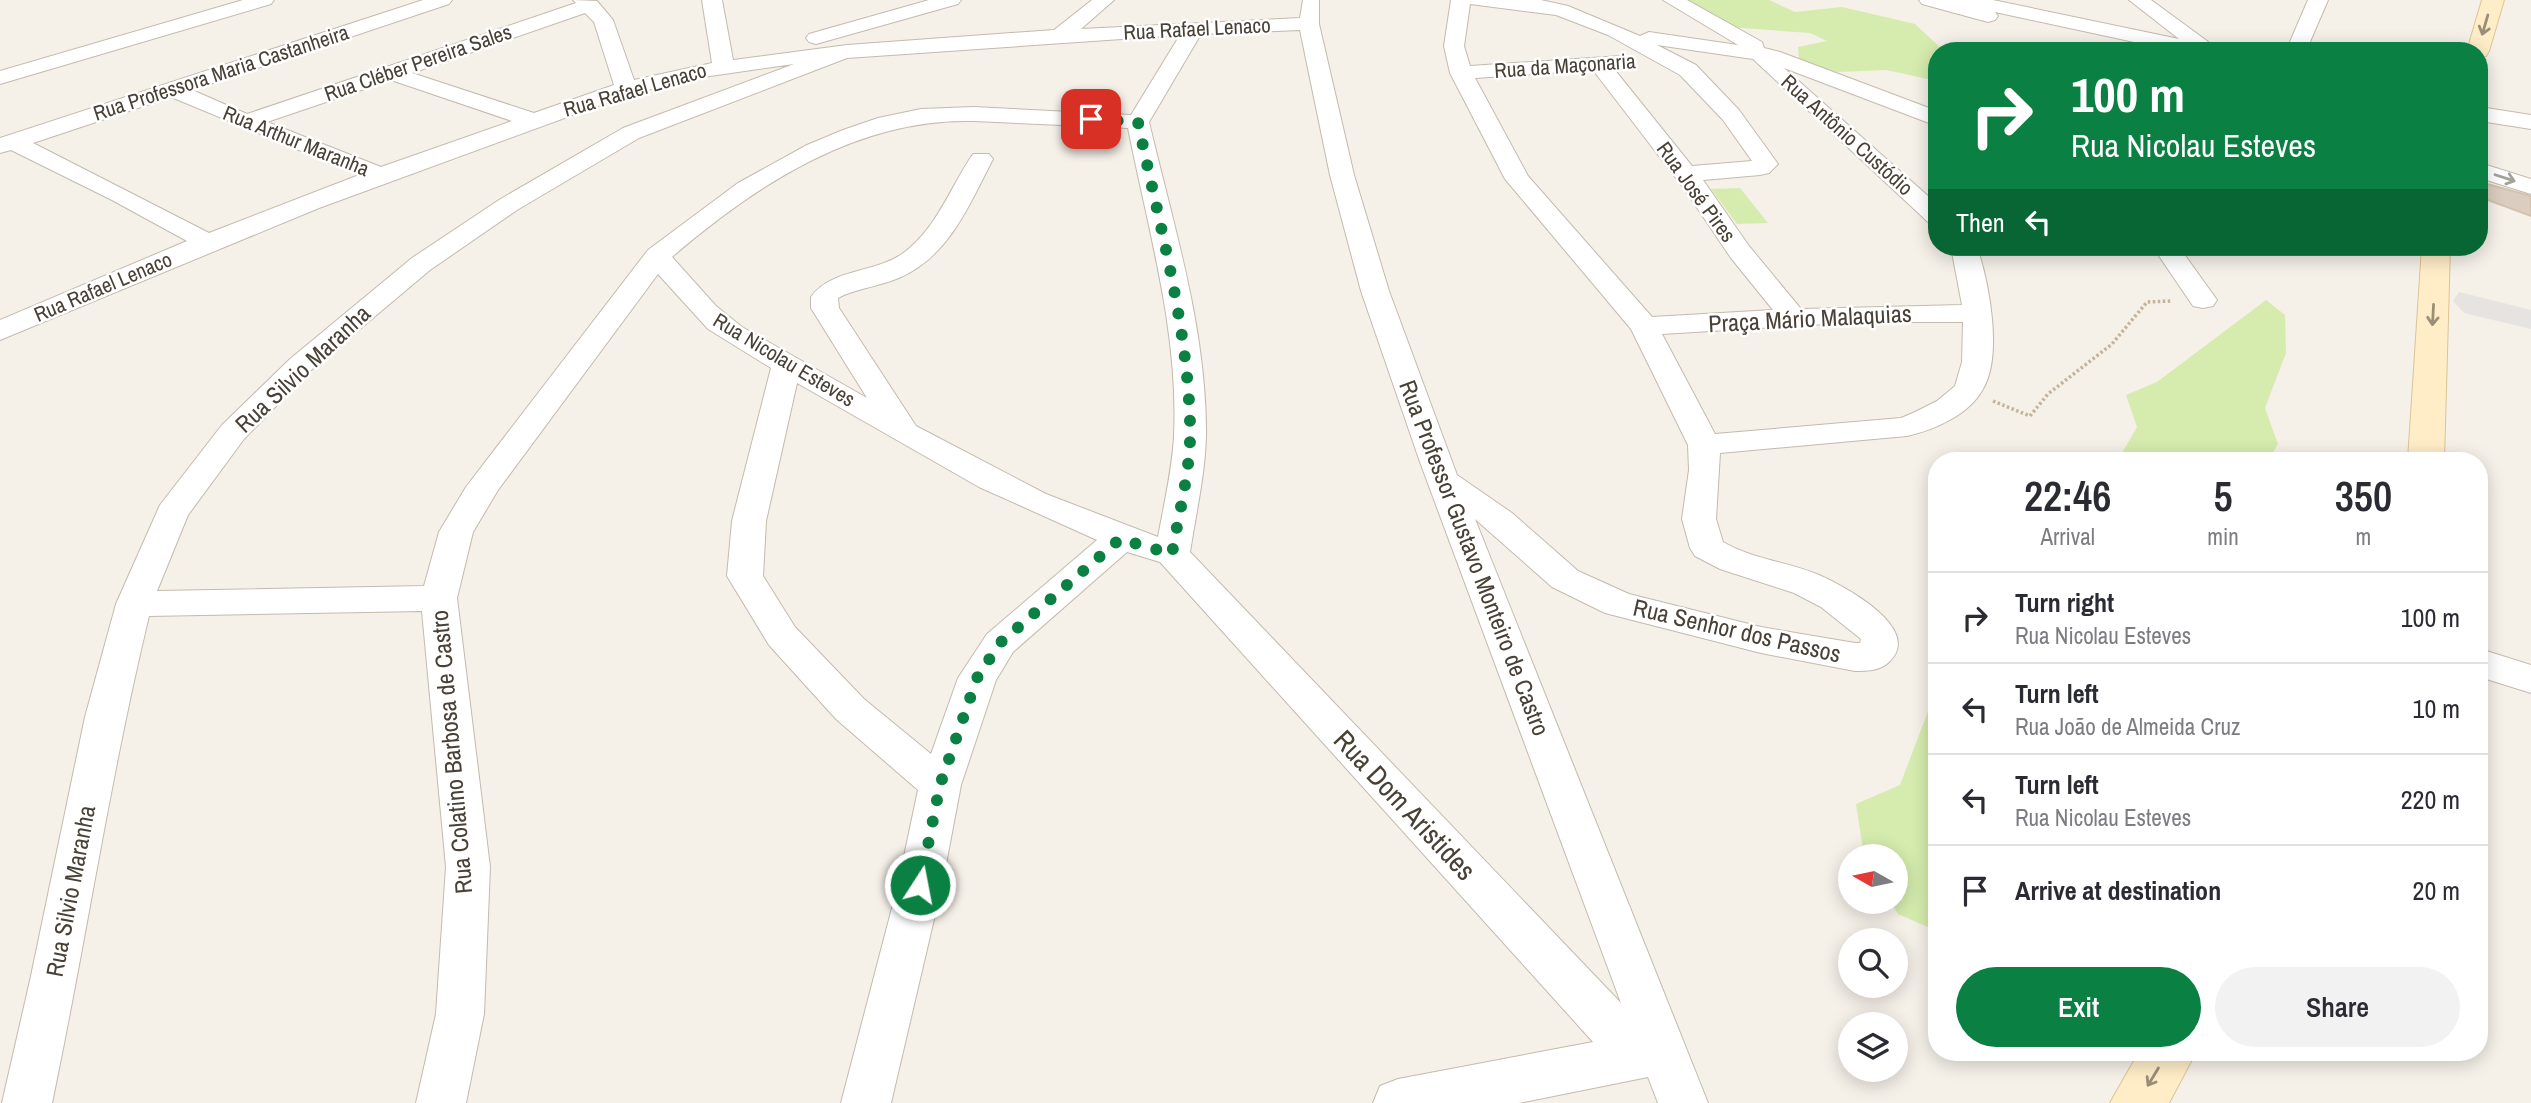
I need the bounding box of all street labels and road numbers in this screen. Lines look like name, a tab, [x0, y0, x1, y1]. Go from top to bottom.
street label: Rua Rafael Lenaco	[1123, 10, 1271, 47]
street label: Rua Professora Maria Castanheira	[89, 17, 353, 128]
street label: Rua Cléber Pereira Sales	[320, 17, 515, 108]
street label: Rua da Maçonaria	[1493, 46, 1637, 85]
street label: Rua Rafael Lenaco	[560, 55, 710, 124]
street label: Rua Antônio Custódio	[1775, 67, 1920, 202]
street label: Rua Arthur Maranha	[219, 98, 374, 183]
street label: Rua José Pires	[1650, 136, 1743, 248]
street label: Rua Rafael Lenaco	[29, 244, 176, 329]
street label: Rua Silvio Maranha	[228, 297, 377, 439]
street label: Praça Mário Malaquias	[1708, 297, 1912, 339]
street label: Rua Nicolau Esteves	[708, 306, 861, 413]
street label: Rua Professor Gustavo Monteiro de Castro	[1392, 375, 1558, 740]
street label: Rua Senhor dos Passos	[1630, 591, 1844, 669]
street label: Rua Colatino Barbosa de Castro	[423, 609, 479, 895]
street label: Rua Dom Aristides	[1325, 722, 1485, 888]
street label: Rua Silvio Maranha	[38, 802, 102, 979]

